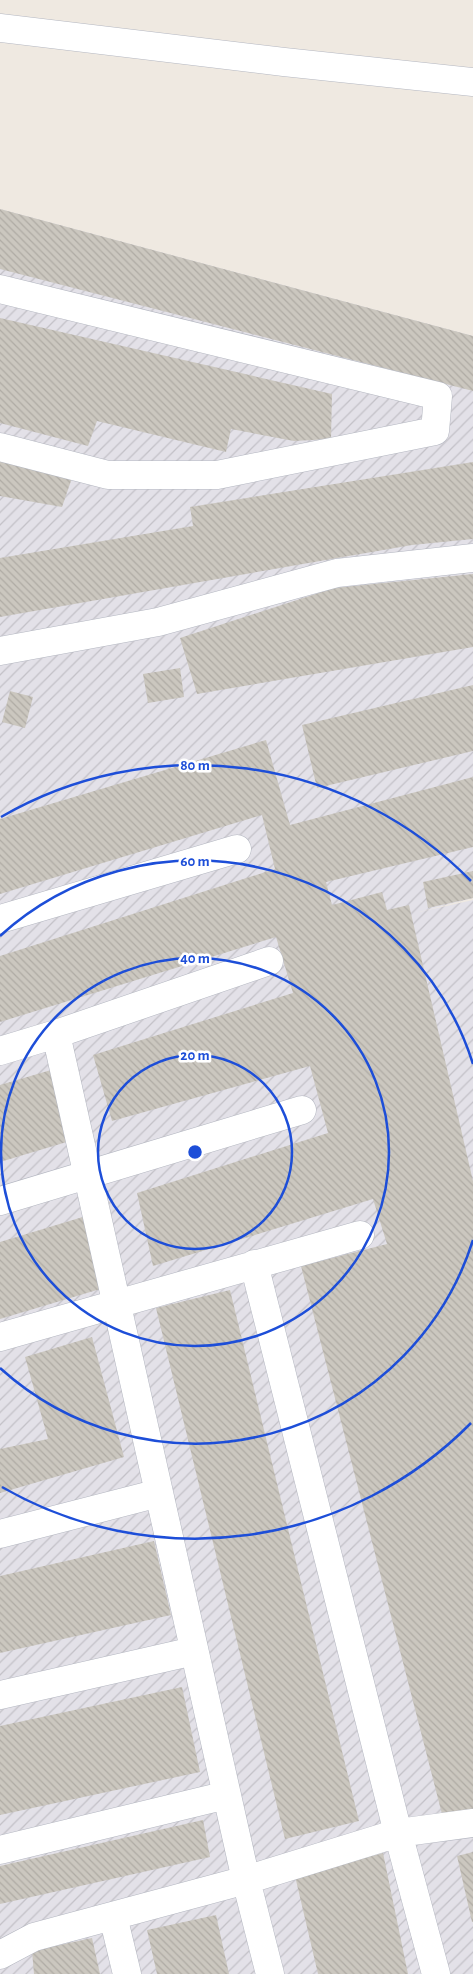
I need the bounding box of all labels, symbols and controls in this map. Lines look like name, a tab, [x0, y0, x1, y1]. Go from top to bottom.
text: 80 m	[180, 758, 210, 773]
text: 60 m	[180, 854, 210, 869]
text: 40 m	[180, 951, 210, 966]
text: 20 m	[180, 1048, 210, 1063]
centre of rings	[186, 1143, 204, 1161]

